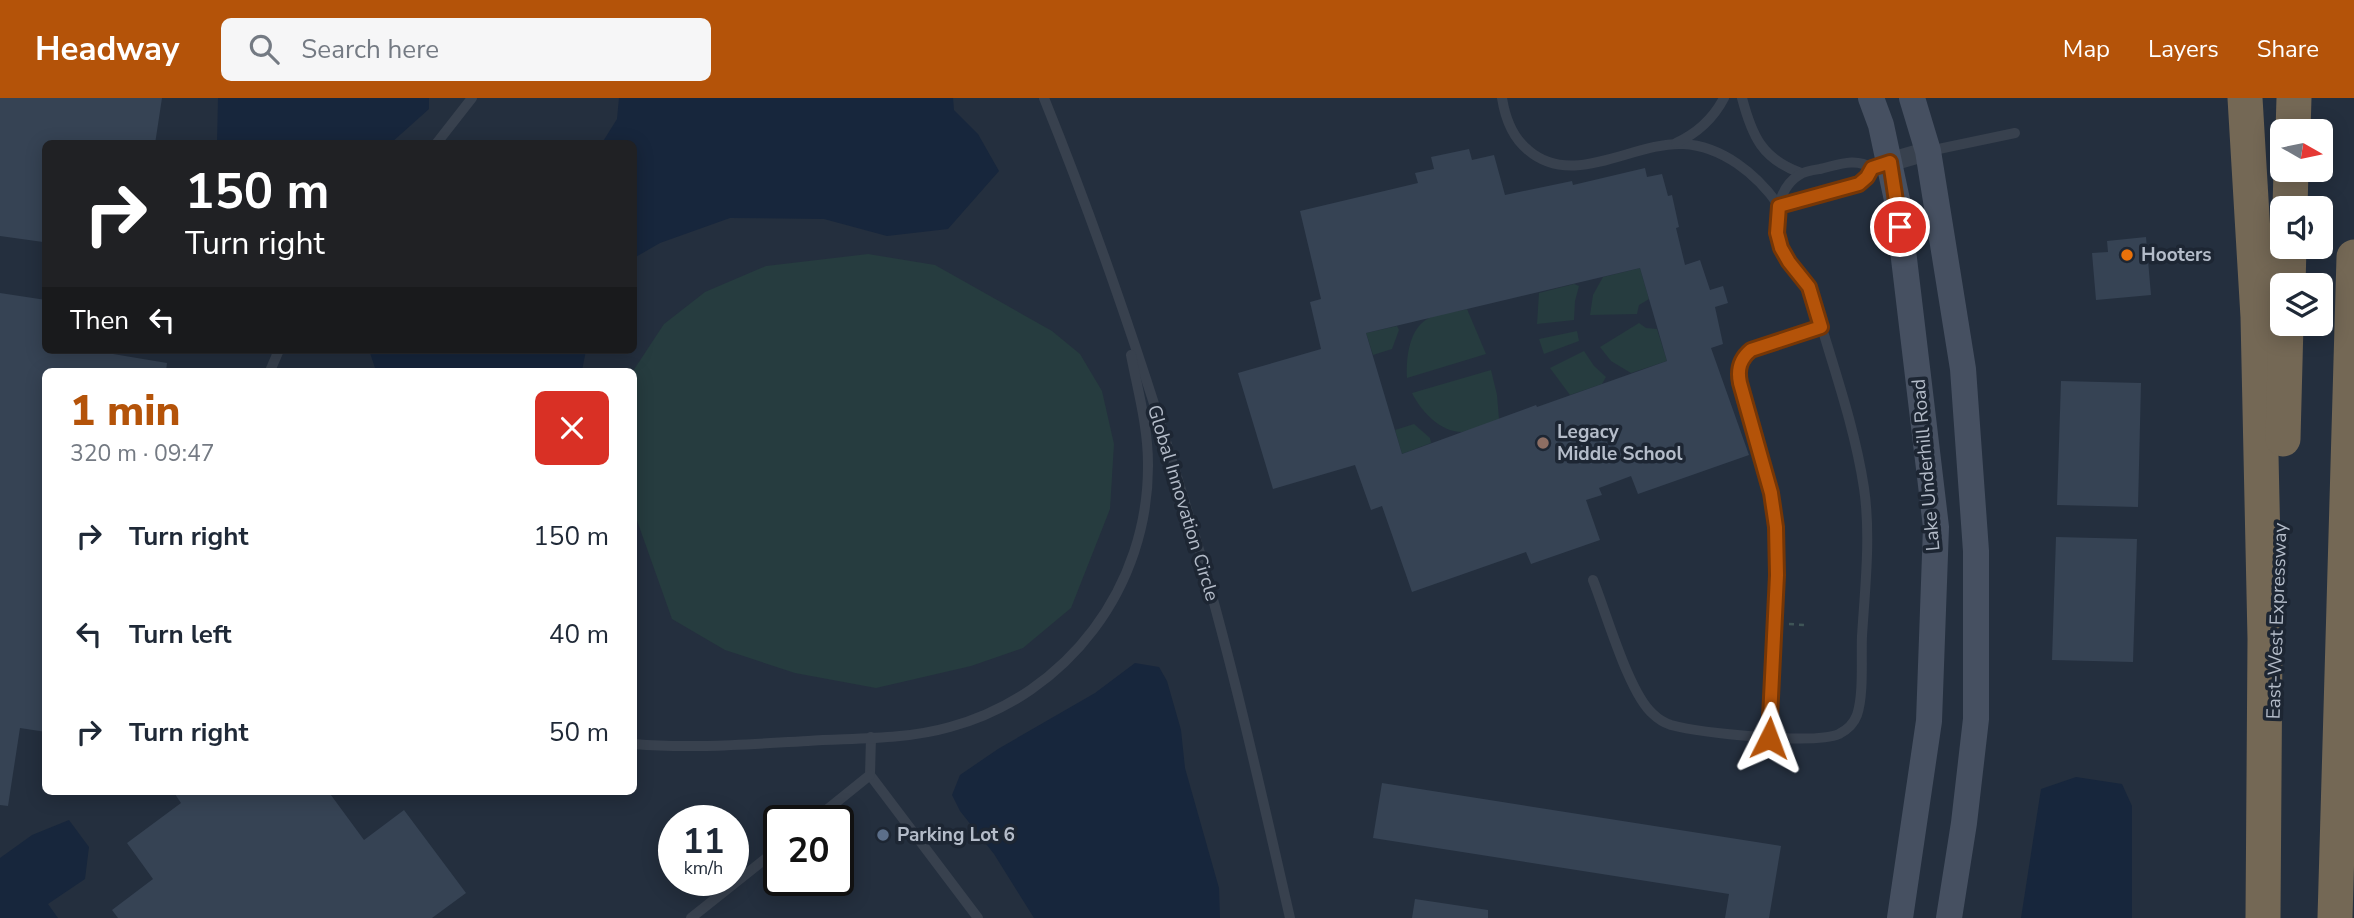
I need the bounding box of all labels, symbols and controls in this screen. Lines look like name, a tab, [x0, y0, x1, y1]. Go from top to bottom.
search box	[221, 18, 711, 81]
text: Headway	[35, 27, 179, 72]
icon: search	[245, 30, 283, 68]
text: Search here	[301, 32, 439, 67]
text: Map	[2063, 33, 2110, 65]
text: Layers	[2148, 33, 2219, 65]
text: Share	[2257, 33, 2319, 65]
north arrow	[2270, 119, 2333, 182]
map controls	[2270, 119, 2333, 336]
text: 150 m	[185, 158, 329, 225]
icon: right	[70, 168, 161, 259]
button: sound	[2270, 196, 2333, 259]
pin	[1870, 197, 1930, 257]
icon: arrive	[1881, 208, 1919, 246]
text: Turn right	[185, 222, 325, 265]
place label: Hooters	[2141, 242, 2212, 268]
marker: Hooters	[2119, 247, 2135, 263]
button: layers	[2270, 273, 2333, 336]
icon: left	[143, 301, 181, 339]
text: Then	[70, 303, 129, 338]
street label: Lake Underhill Road	[1906, 378, 1946, 552]
text: 1 min	[70, 383, 180, 440]
button: close	[535, 391, 609, 465]
street label: Global Innovation Circle	[1141, 402, 1225, 604]
place label: Legacy Middle School	[1557, 419, 1683, 467]
marker: Legacy Middle School	[1535, 435, 1551, 451]
text: 320 m · 09:47	[70, 438, 215, 469]
icon: right	[70, 517, 108, 555]
text: Turn right	[129, 519, 248, 554]
text: 150 m	[533, 519, 609, 554]
street label: East-West Expressway	[2261, 522, 2293, 720]
icon: left	[70, 615, 108, 653]
text: Turn left	[129, 617, 232, 652]
text: 40 m	[549, 617, 609, 652]
position arrow	[1732, 701, 1806, 775]
icon: right	[70, 713, 108, 751]
text: Turn right	[129, 715, 248, 750]
text: 50 m	[549, 715, 609, 750]
speed limit sign: 20	[763, 805, 854, 896]
text: 11	[682, 818, 725, 865]
place label: Parking Lot 6	[897, 822, 1015, 848]
marker: Parking Lot 6	[875, 827, 891, 843]
text: km/h	[684, 856, 723, 880]

